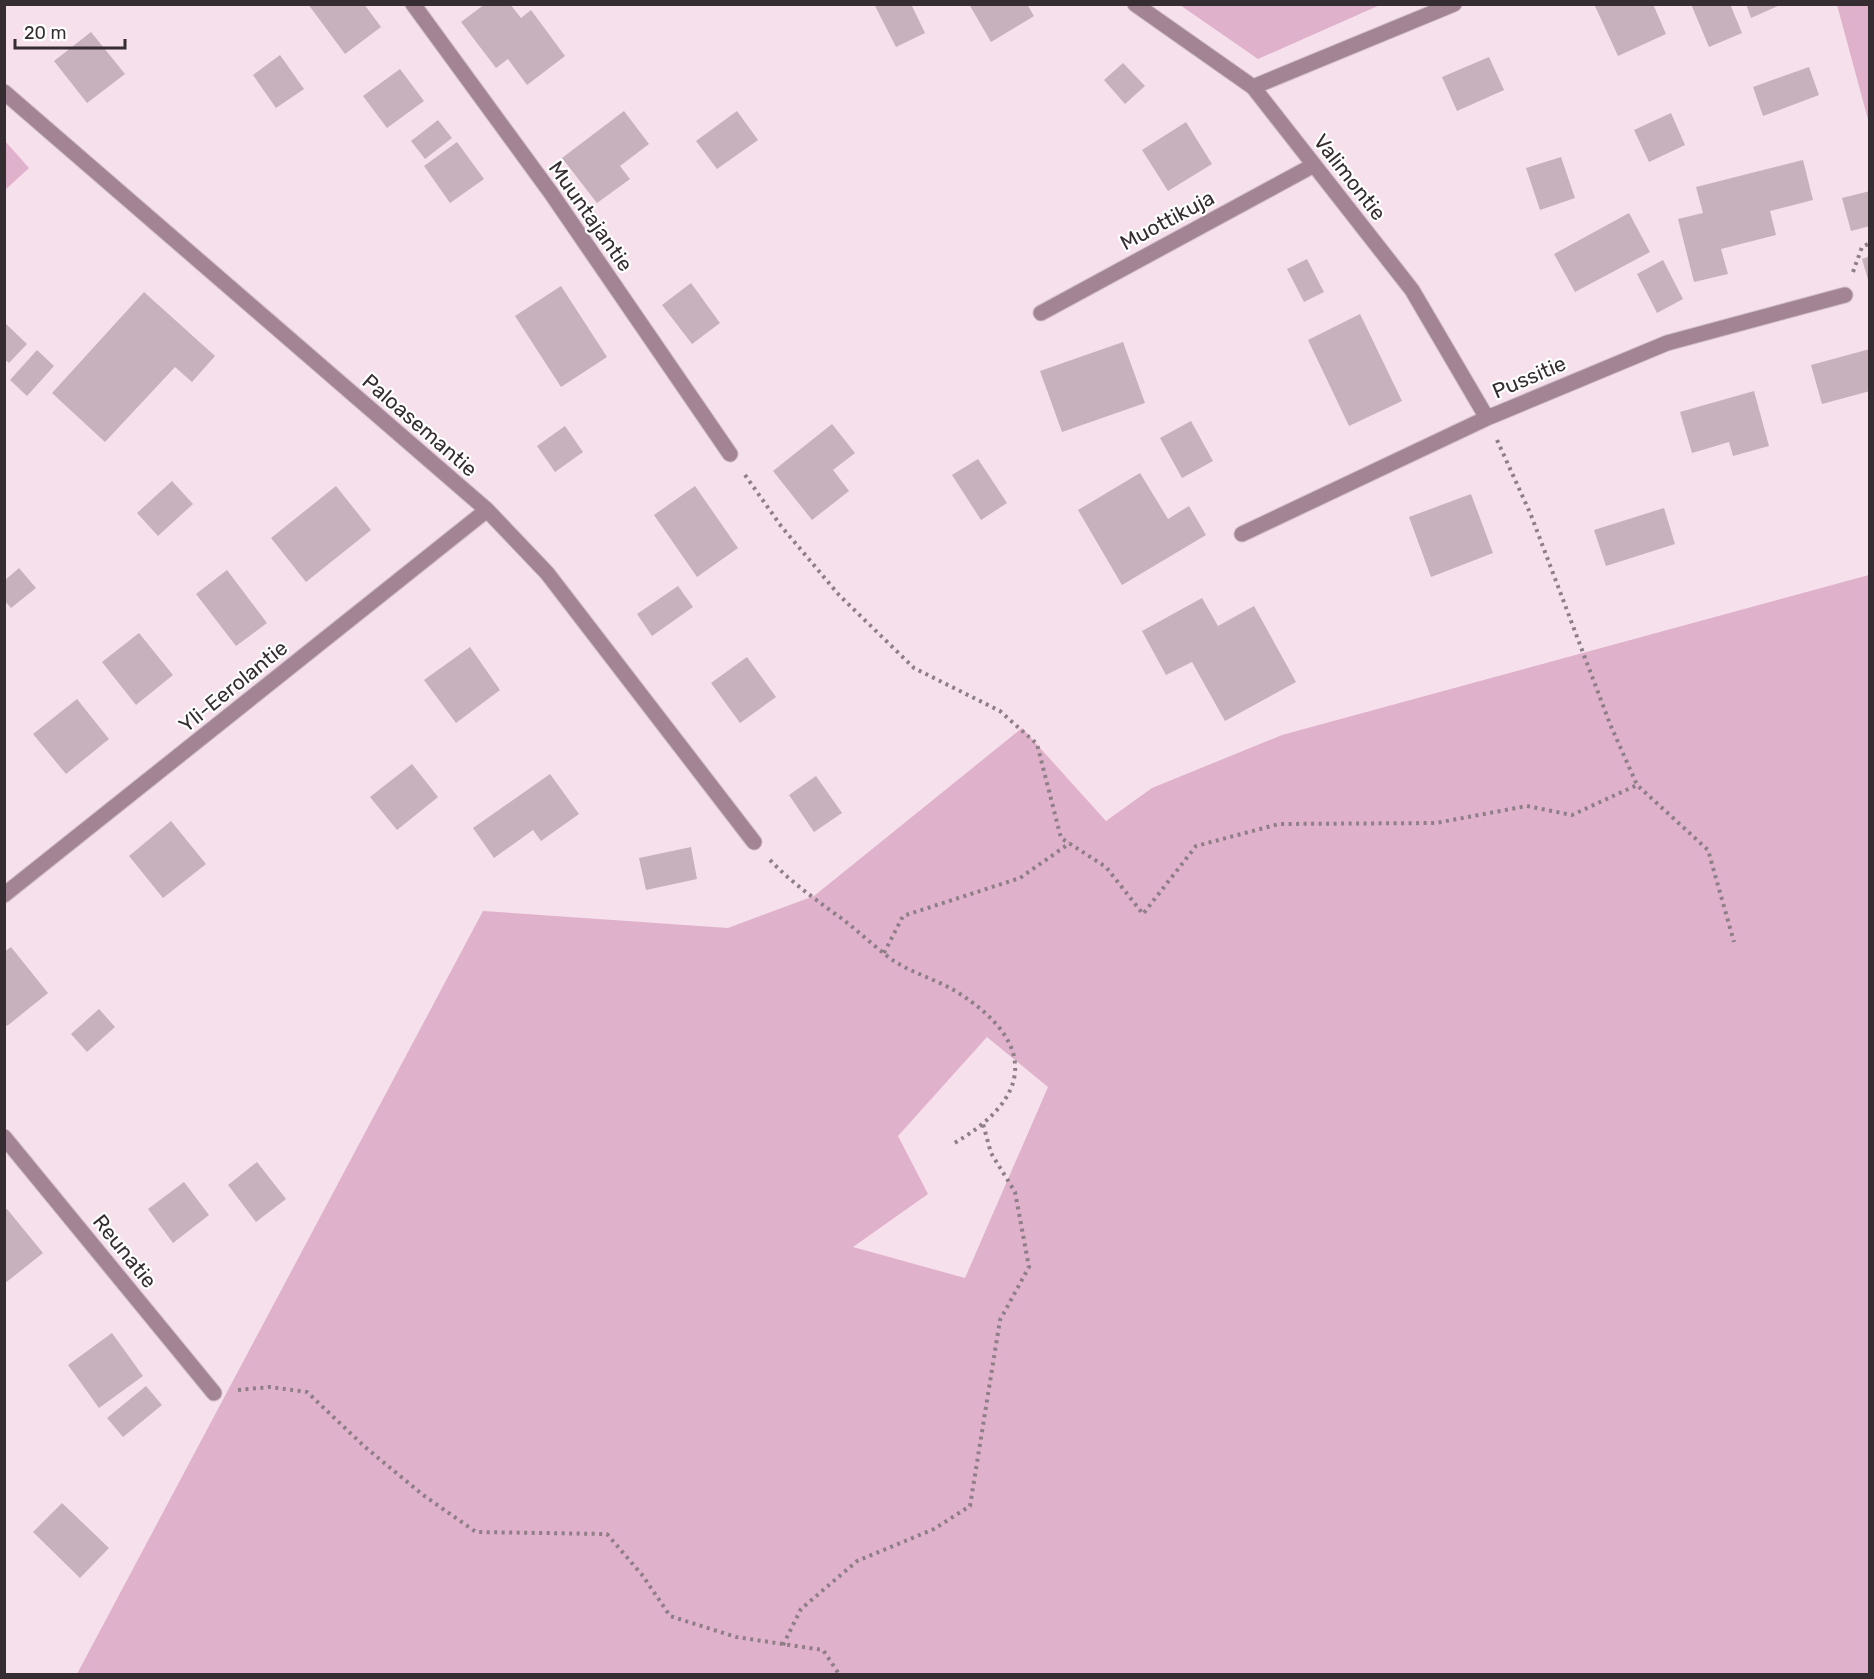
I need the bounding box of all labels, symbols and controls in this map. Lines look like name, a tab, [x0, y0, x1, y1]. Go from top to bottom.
scale bar	[15, 12, 124, 50]
text: 20 m	[24, 22, 66, 44]
street label: Valimontie	[1309, 129, 1391, 225]
street label: Muuntajantie	[544, 156, 638, 276]
street label: Muottikuja	[1116, 185, 1218, 255]
street label: Pussitie	[1488, 350, 1570, 404]
street label: Paloasemantie	[357, 368, 483, 482]
street label: Yli-Eerolantie	[174, 635, 292, 737]
street label: Reunatie	[88, 1209, 162, 1293]

